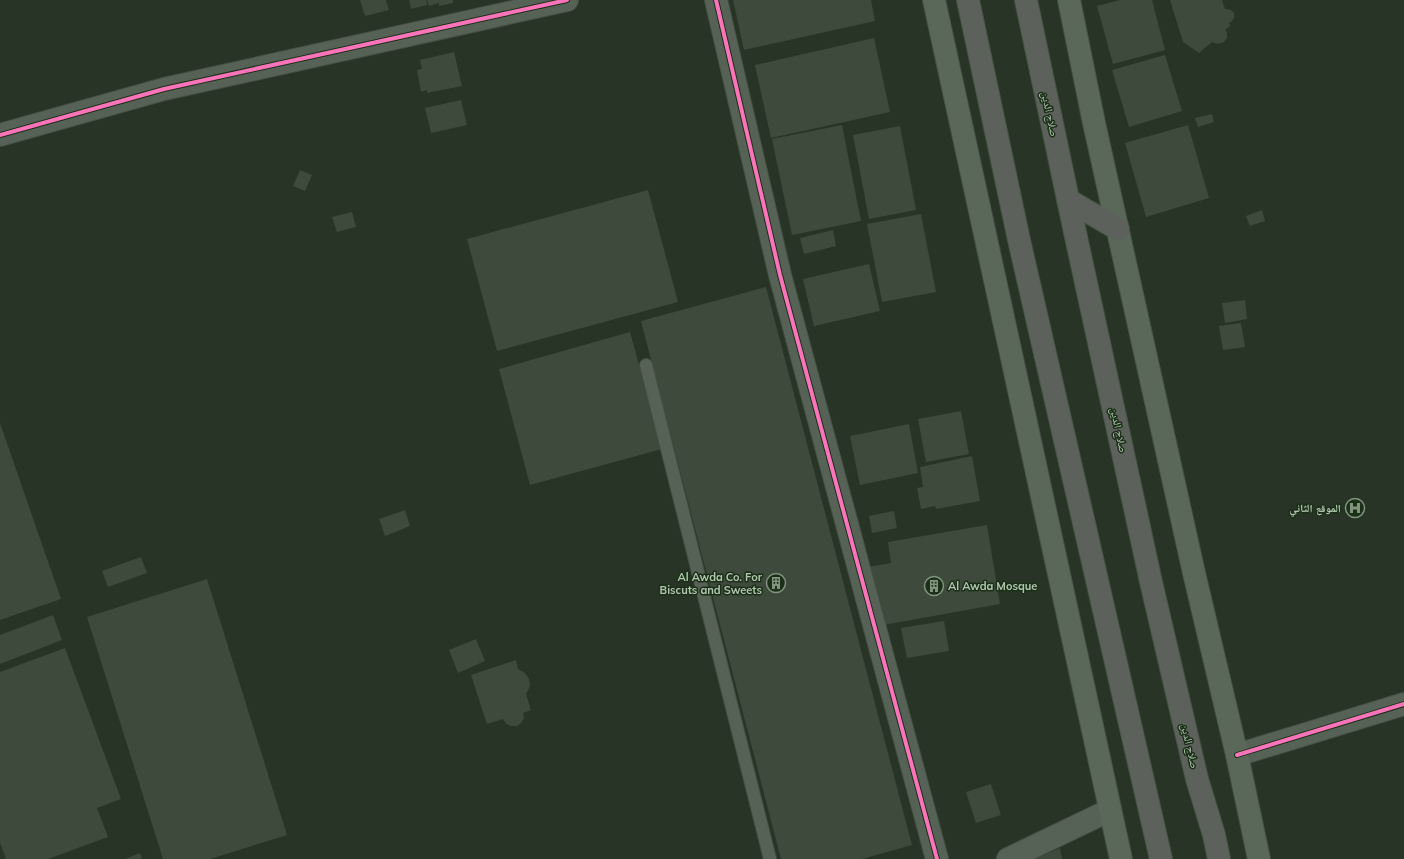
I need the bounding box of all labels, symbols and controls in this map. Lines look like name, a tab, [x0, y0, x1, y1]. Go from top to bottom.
street label: صلاح الدين	[1038, 90, 1062, 138]
street label: صلاح الدين	[1107, 406, 1131, 454]
hospital icon: الموقع الثاني	[1344, 497, 1366, 519]
place label: الموقع الثاني	[1289, 501, 1341, 517]
place label: Al Awda Co. For Biscuts and Sweets	[660, 570, 763, 597]
building icon: Al Awda Co. For Biscuts and Sweets	[765, 572, 787, 594]
building icon: Al Awda Mosque	[923, 575, 945, 597]
place label: Al Awda Mosque	[948, 579, 1037, 593]
street label: صلاح الدين	[1178, 722, 1202, 770]

